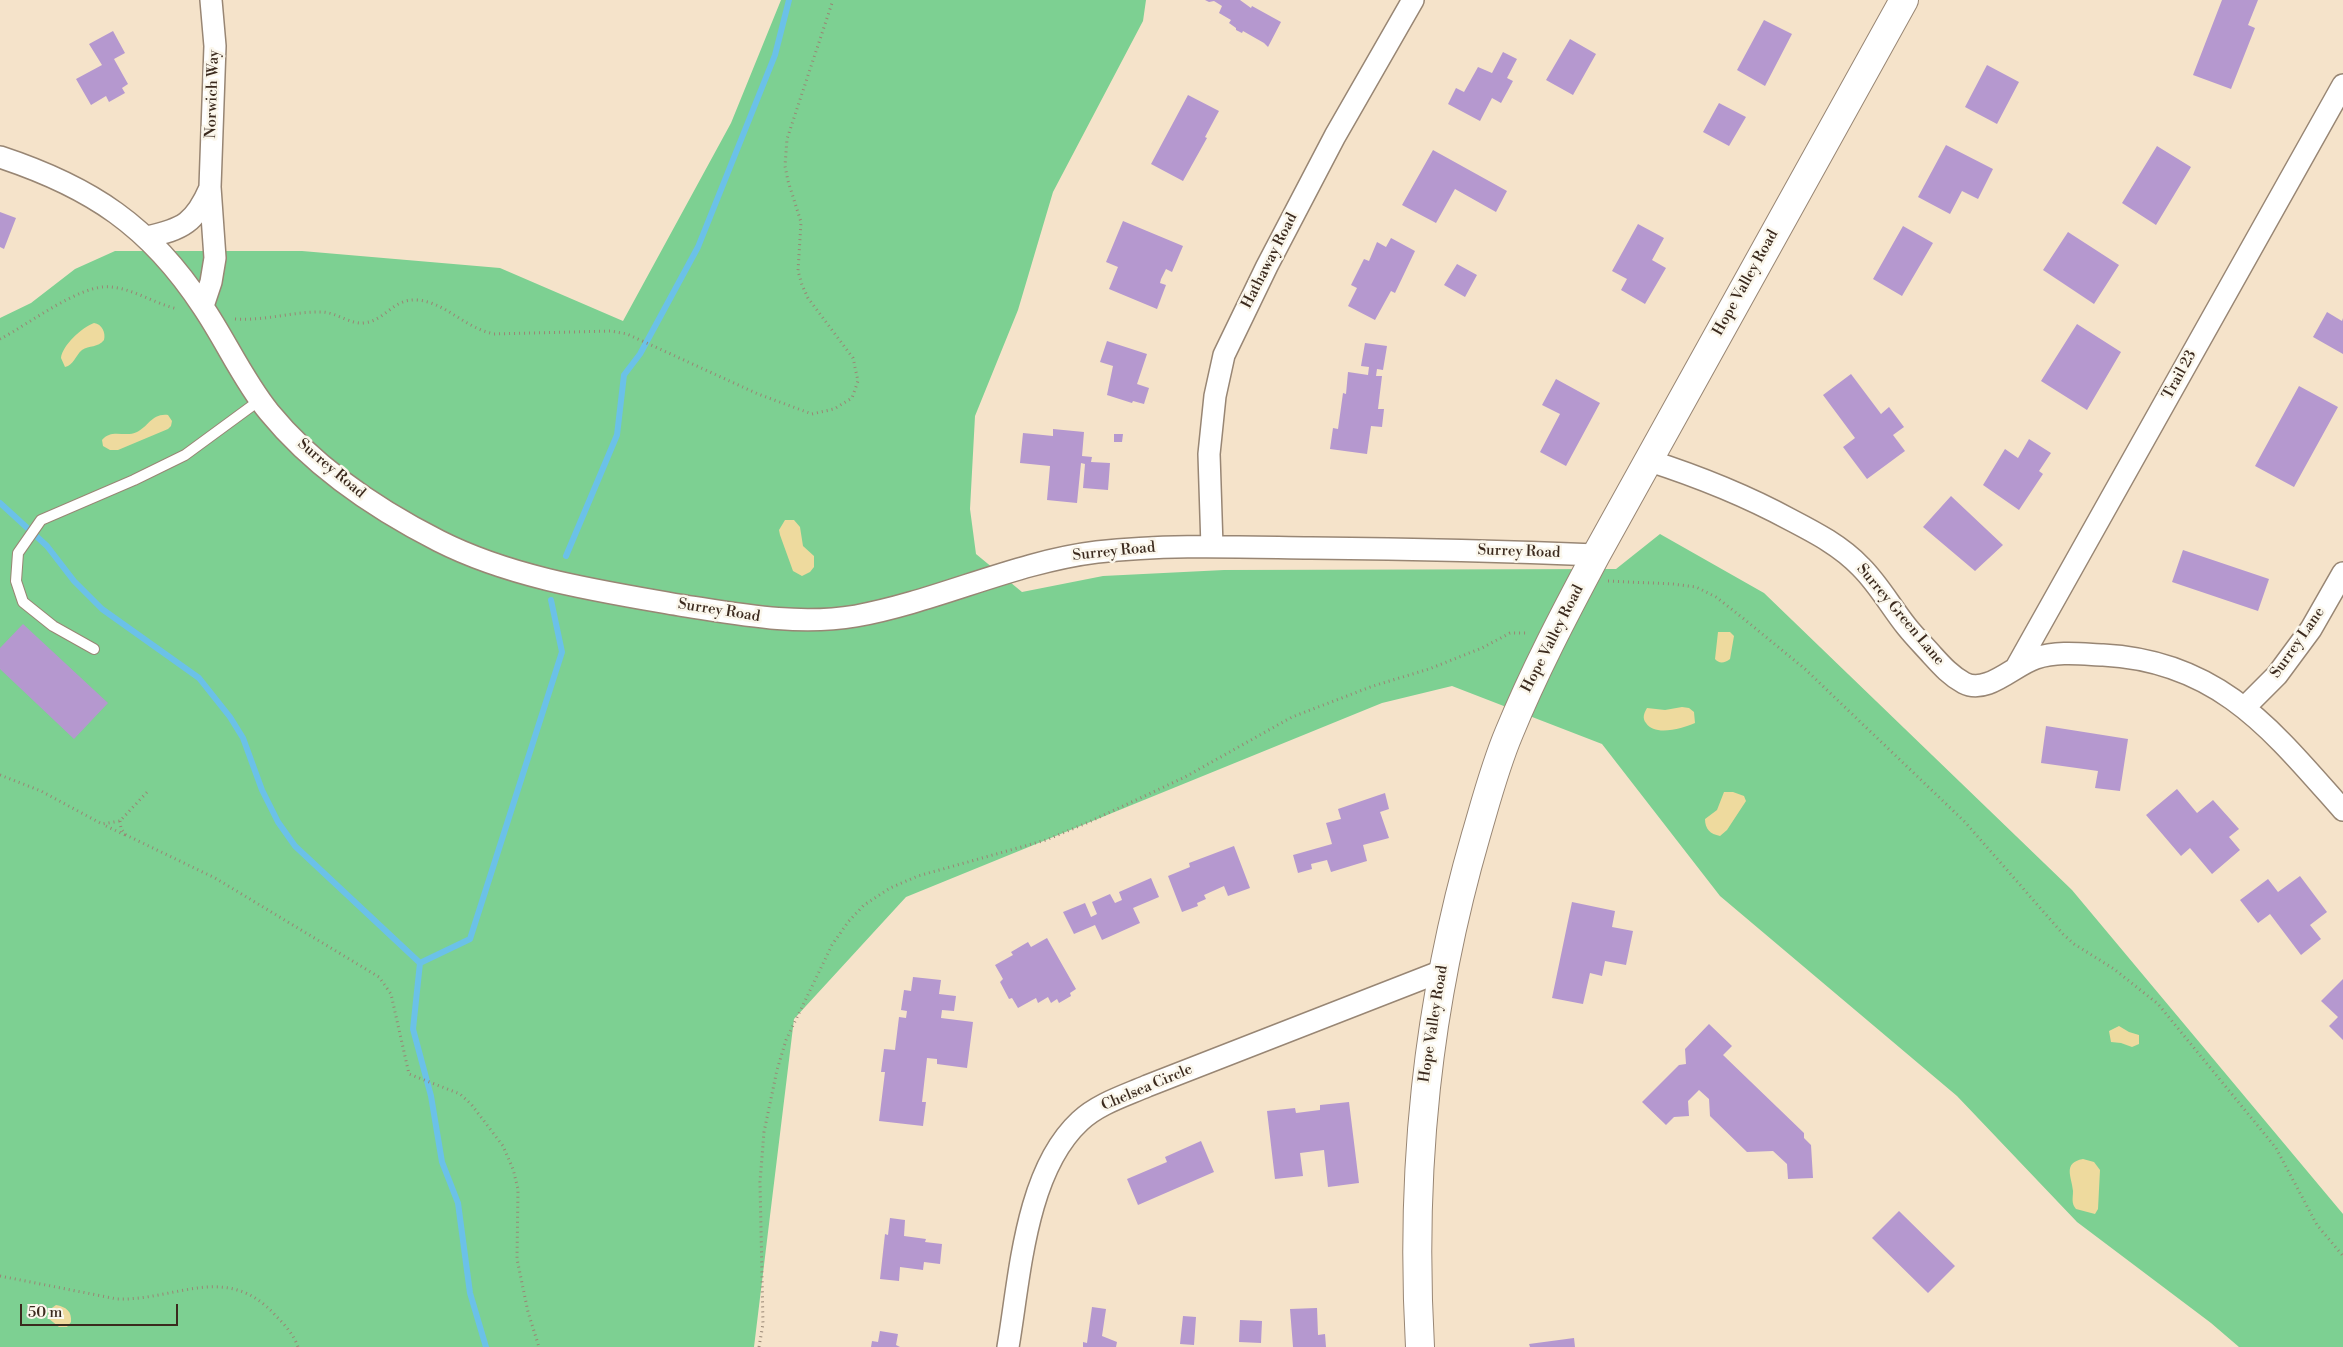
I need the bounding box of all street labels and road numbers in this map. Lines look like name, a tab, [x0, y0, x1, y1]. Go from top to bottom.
street label: Norwich Way	[202, 49, 224, 139]
street label: Hathaway Road	[1238, 210, 1302, 312]
street label: Hope Valley Road	[1709, 227, 1783, 339]
street label: Trail 23	[2159, 347, 2201, 403]
street label: Surrey Road	[293, 435, 369, 503]
street label: Surrey Road	[1072, 539, 1156, 565]
street label: Surrey Road	[1477, 542, 1561, 562]
street label: Surrey Green Lane	[1852, 561, 1948, 669]
street label: Hope Valley Road	[1518, 582, 1588, 696]
street label: Surrey Road	[677, 596, 761, 626]
street label: Surrey Lane	[2267, 604, 2329, 682]
street label: Hope Valley Road	[1416, 964, 1452, 1084]
street label: Chelsea Circle	[1099, 1061, 1195, 1115]

